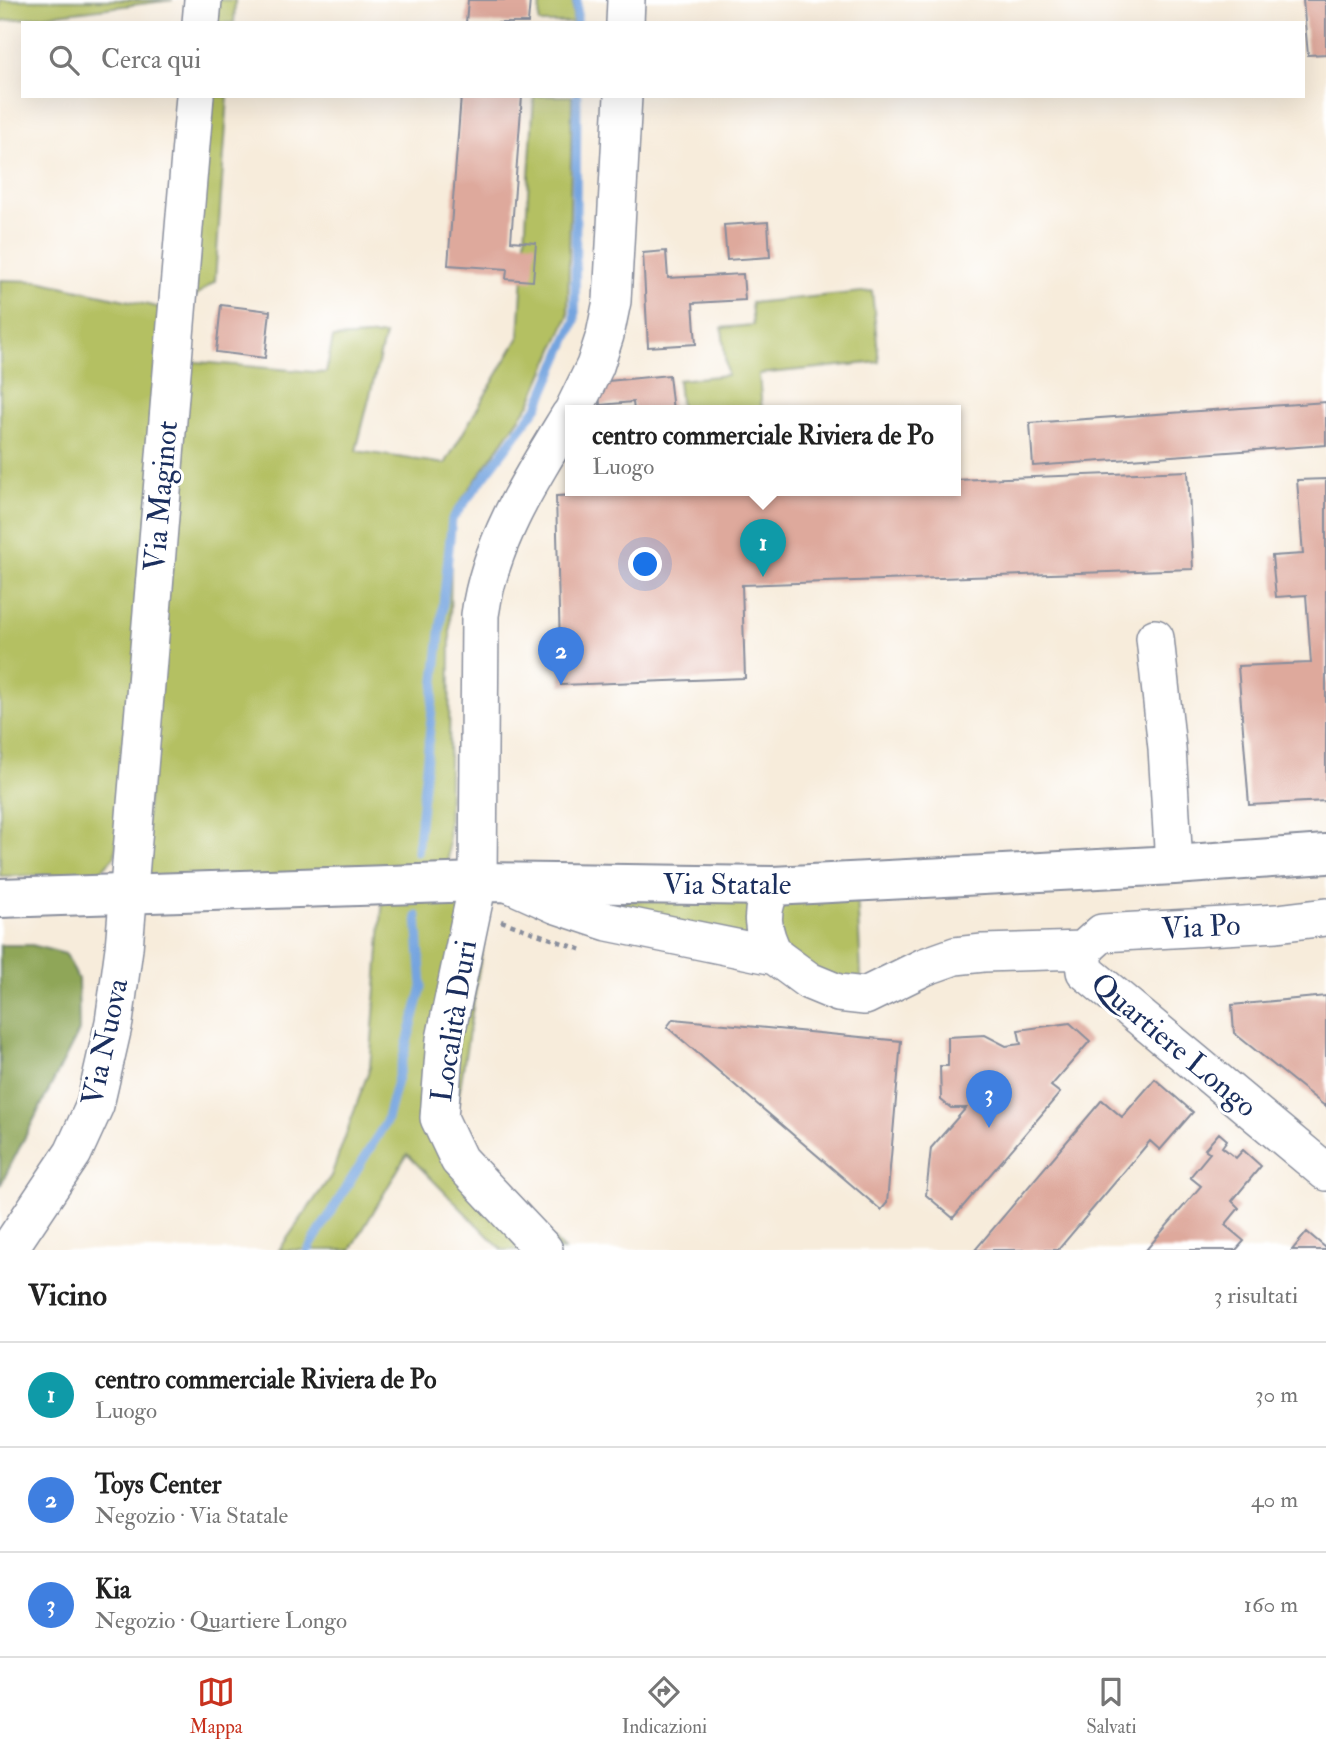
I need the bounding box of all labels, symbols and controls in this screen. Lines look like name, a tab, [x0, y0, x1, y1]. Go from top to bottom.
search box	[21, 21, 1305, 98]
icon: search	[45, 41, 83, 79]
text: Cerca qui	[101, 44, 201, 76]
popup	[565, 405, 961, 496]
street label: Via Maginot	[136, 419, 186, 573]
text: centro commerciale Riviera de Po	[592, 420, 934, 452]
text: Luogo	[592, 452, 654, 481]
pin: 1	[740, 519, 786, 577]
your location	[628, 547, 662, 581]
pin: 2	[538, 627, 584, 685]
street label: Via Statale	[663, 866, 791, 903]
street label: Via Po	[1161, 906, 1241, 948]
street label: Località Duri	[423, 937, 485, 1105]
street label: Quartiere Longo	[1083, 965, 1265, 1125]
street label: Via Nuova	[74, 975, 137, 1109]
pin: 3	[966, 1070, 1012, 1128]
text: Vicino	[28, 1277, 107, 1314]
text: 3 risultati	[1214, 1281, 1298, 1310]
text: centro commerciale Riviera de Po	[95, 1364, 437, 1396]
text: 1	[47, 1380, 55, 1409]
text: 30 m	[1255, 1380, 1298, 1409]
text: Luogo	[95, 1396, 157, 1425]
text: Toys Center	[95, 1469, 221, 1501]
text: 2	[45, 1485, 57, 1514]
text: 40 m	[1251, 1485, 1298, 1514]
text: Negozio · Via Statale	[95, 1501, 288, 1530]
text: Kia	[95, 1574, 131, 1606]
text: 3	[47, 1590, 55, 1619]
text: 160 m	[1244, 1590, 1298, 1619]
text: Negozio · Quartiere Longo	[95, 1606, 347, 1635]
tab: Mappa	[190, 1673, 243, 1739]
tab: Indicazioni	[622, 1673, 707, 1739]
tab: Salvati	[1086, 1673, 1136, 1739]

